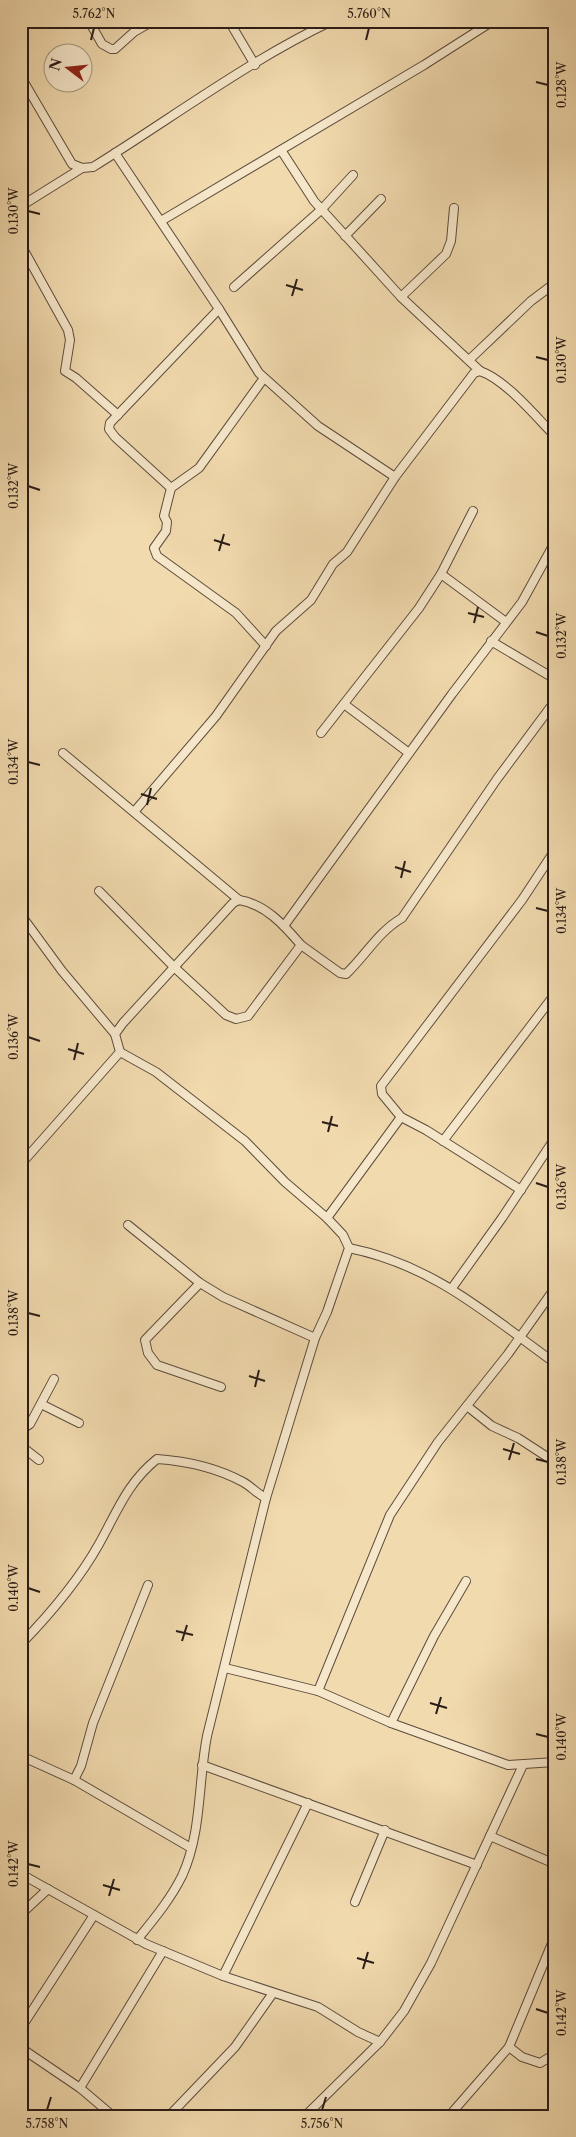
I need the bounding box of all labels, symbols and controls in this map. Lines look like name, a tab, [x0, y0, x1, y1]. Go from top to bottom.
text: 5.762°N	[72, 6, 116, 21]
text: 5.760°N	[347, 6, 391, 21]
north arrow	[42, 42, 92, 92]
text: N	[45, 56, 66, 73]
text: 0.128°W	[554, 61, 569, 108]
text: 0.130°W	[6, 187, 21, 234]
text: 0.130°W	[554, 336, 569, 383]
text: 0.132°W	[6, 462, 21, 509]
text: 0.132°W	[554, 612, 569, 659]
text: 0.134°W	[6, 738, 21, 785]
text: 0.134°W	[554, 887, 569, 934]
text: 0.136°W	[6, 1013, 21, 1060]
text: 0.136°W	[554, 1163, 569, 1210]
text: 0.138°W	[6, 1289, 21, 1336]
text: 0.138°W	[554, 1438, 569, 1485]
text: 0.140°W	[6, 1564, 21, 1612]
text: 0.140°W	[554, 1713, 569, 1761]
text: 0.142°W	[6, 1840, 21, 1887]
text: 0.142°W	[554, 1989, 569, 2036]
text: 5.758°N	[26, 2116, 69, 2131]
text: 5.756°N	[301, 2116, 343, 2131]

